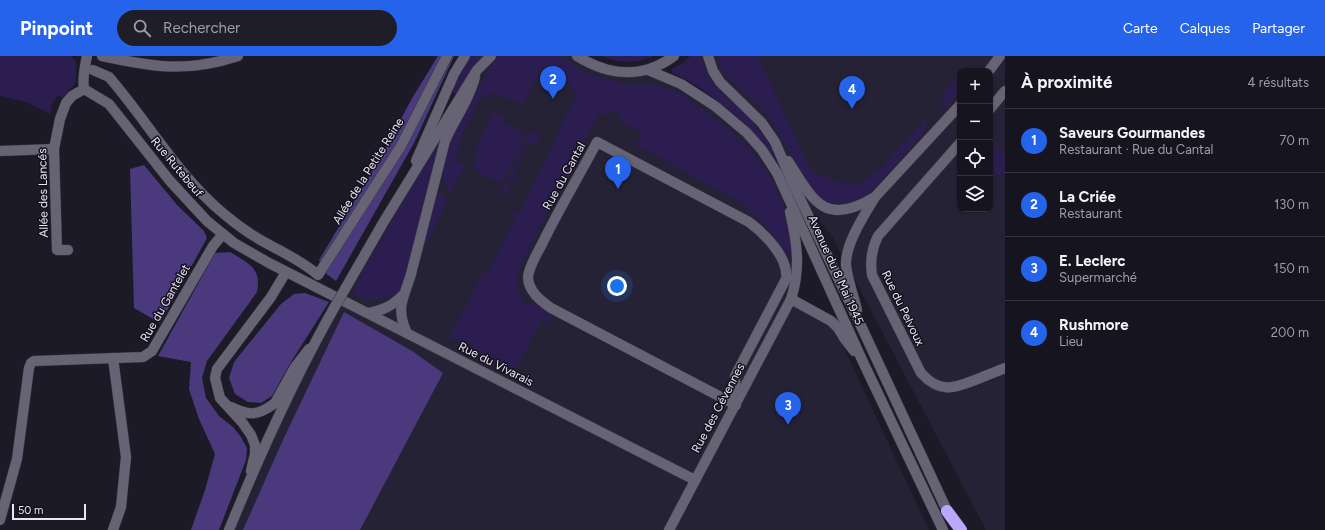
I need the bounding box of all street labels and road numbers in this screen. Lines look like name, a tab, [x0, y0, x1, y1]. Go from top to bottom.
street label: Allée de la Petite Reine	[330, 115, 407, 227]
street label: Rue Rutebeuf	[148, 134, 206, 200]
street label: Rue du Cantal	[540, 140, 588, 212]
street label: Allée des Lancés	[35, 148, 51, 238]
street label: Avenue du 8 Mai 1945	[805, 213, 867, 327]
street label: Rue du Gantelet	[137, 261, 193, 344]
street label: Rue du Pelvoux	[879, 268, 927, 348]
street label: Rue du Vivarais	[456, 339, 536, 389]
street label: Rue des Cévennes	[689, 361, 748, 455]

